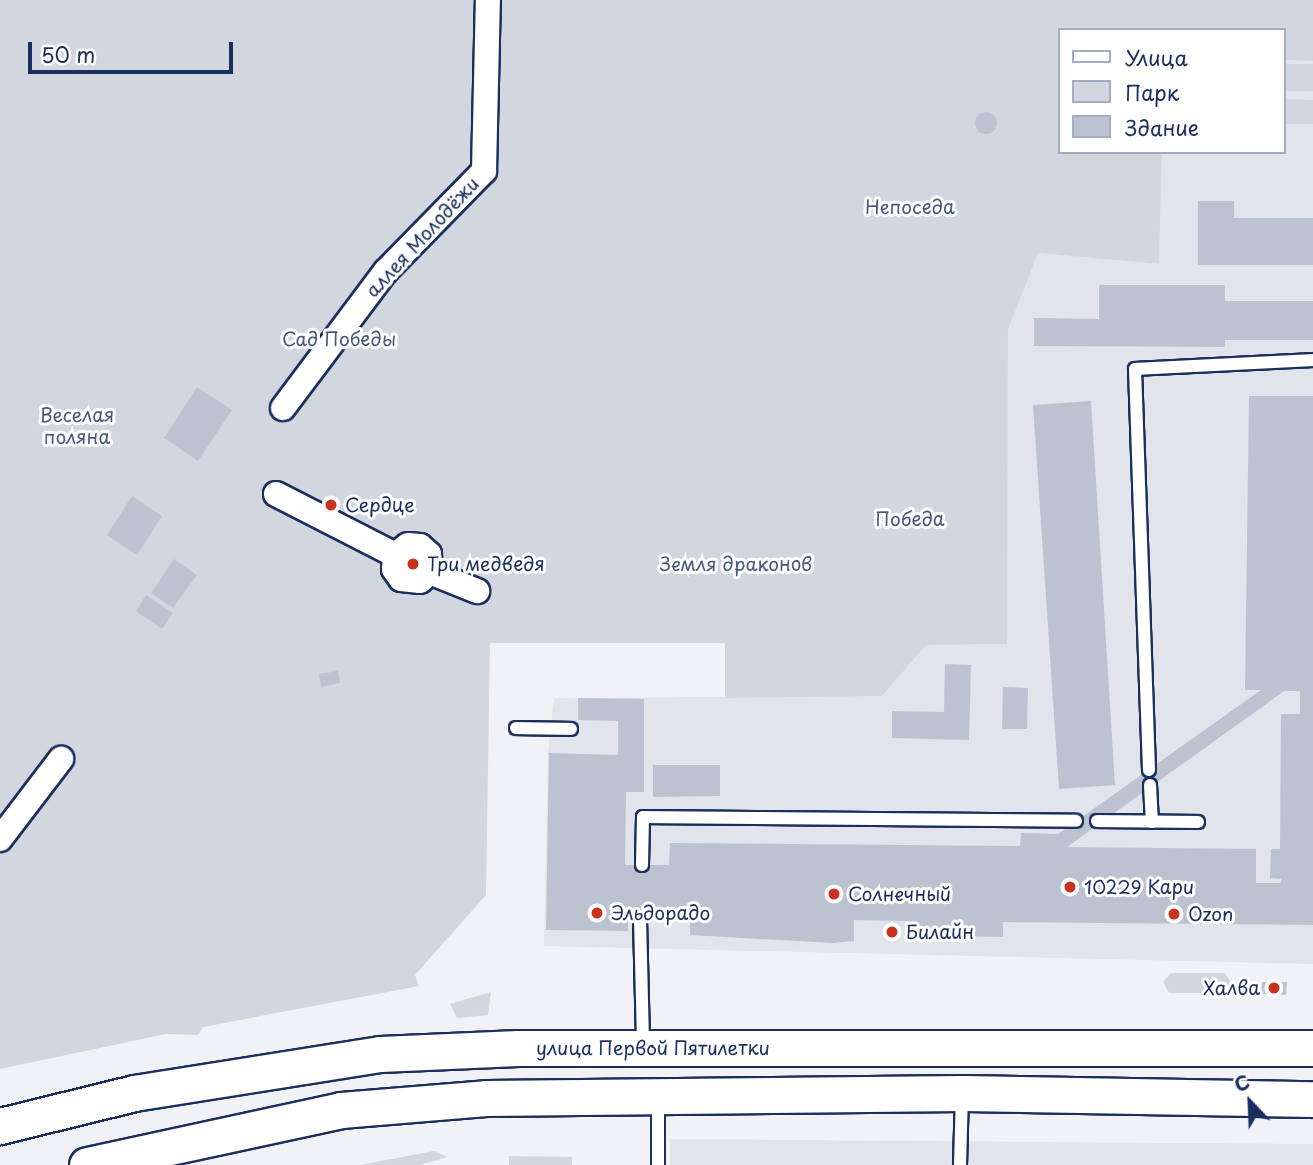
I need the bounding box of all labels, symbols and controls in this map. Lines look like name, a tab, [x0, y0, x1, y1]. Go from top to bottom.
scale bar	[32, 28, 236, 72]
legend	[1058, 28, 1285, 154]
text: 50 m	[41, 38, 95, 70]
text: Улица	[1125, 41, 1188, 73]
text: Парк	[1125, 76, 1179, 108]
text: Здание	[1125, 111, 1199, 143]
street label: аллея Молодёжи	[361, 173, 483, 301]
park label: Непоседа	[865, 196, 955, 218]
park label: Сад Победы	[282, 328, 396, 350]
park label: Веселая поляна	[40, 404, 114, 448]
place label: Сердце	[345, 494, 415, 516]
marker: Сердце	[323, 497, 339, 513]
park label: Победа	[875, 508, 945, 530]
place label: Три медведя	[427, 553, 547, 575]
park label: Земля драконов	[660, 553, 812, 575]
marker: Три медведя	[405, 556, 421, 572]
place label: 10229 Кари	[1084, 876, 1195, 898]
marker: 10229 Кари	[1062, 879, 1078, 895]
place label: Солнечный	[848, 883, 951, 905]
marker: Солнечный	[826, 886, 842, 902]
place label: Эльдорадо	[611, 902, 710, 924]
place label: Ozon	[1188, 903, 1233, 925]
marker: Эльдорадо	[589, 905, 605, 921]
marker: Ozon	[1166, 906, 1182, 922]
place label: Билайн	[906, 921, 974, 943]
marker: Билайн	[884, 924, 900, 940]
place label: Халва	[1203, 977, 1260, 999]
marker: Халва	[1266, 980, 1282, 996]
street label: улица Первой Пятилетки	[535, 1037, 771, 1059]
north arrow	[1215, 1067, 1285, 1137]
text: С	[1230, 1067, 1254, 1098]

